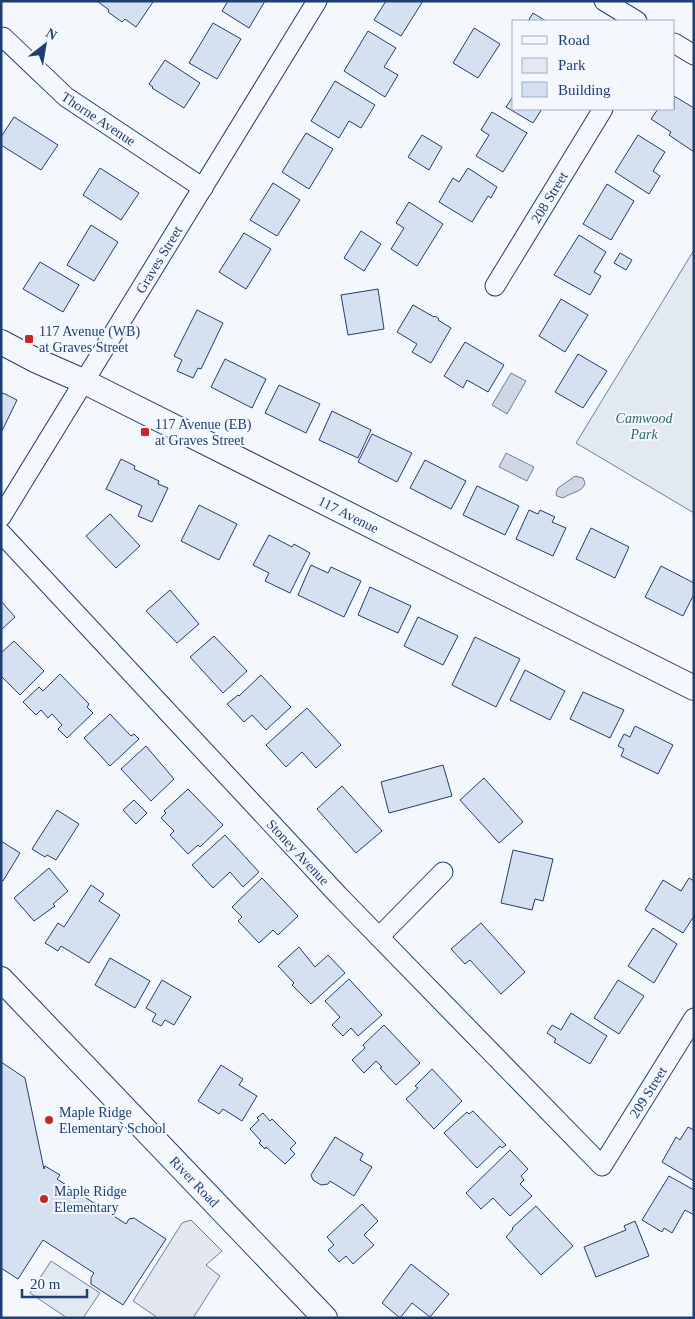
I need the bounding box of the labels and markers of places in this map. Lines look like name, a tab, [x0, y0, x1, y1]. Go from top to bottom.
place label: 117 Avenue (WB) at Graves Street	[39, 324, 140, 355]
marker: 117 Avenue (WB) at Graves Street	[23, 333, 35, 345]
place label: 117 Avenue (EB) at Graves Street	[155, 417, 252, 448]
marker: 117 Avenue (EB) at Graves Street	[139, 426, 151, 438]
place label: Maple Ridge Elementary School	[59, 1105, 166, 1136]
marker: Maple Ridge Elementary School	[43, 1114, 55, 1126]
place label: Maple Ridge Elementary	[54, 1184, 127, 1215]
marker: Maple Ridge Elementary	[38, 1193, 50, 1205]

